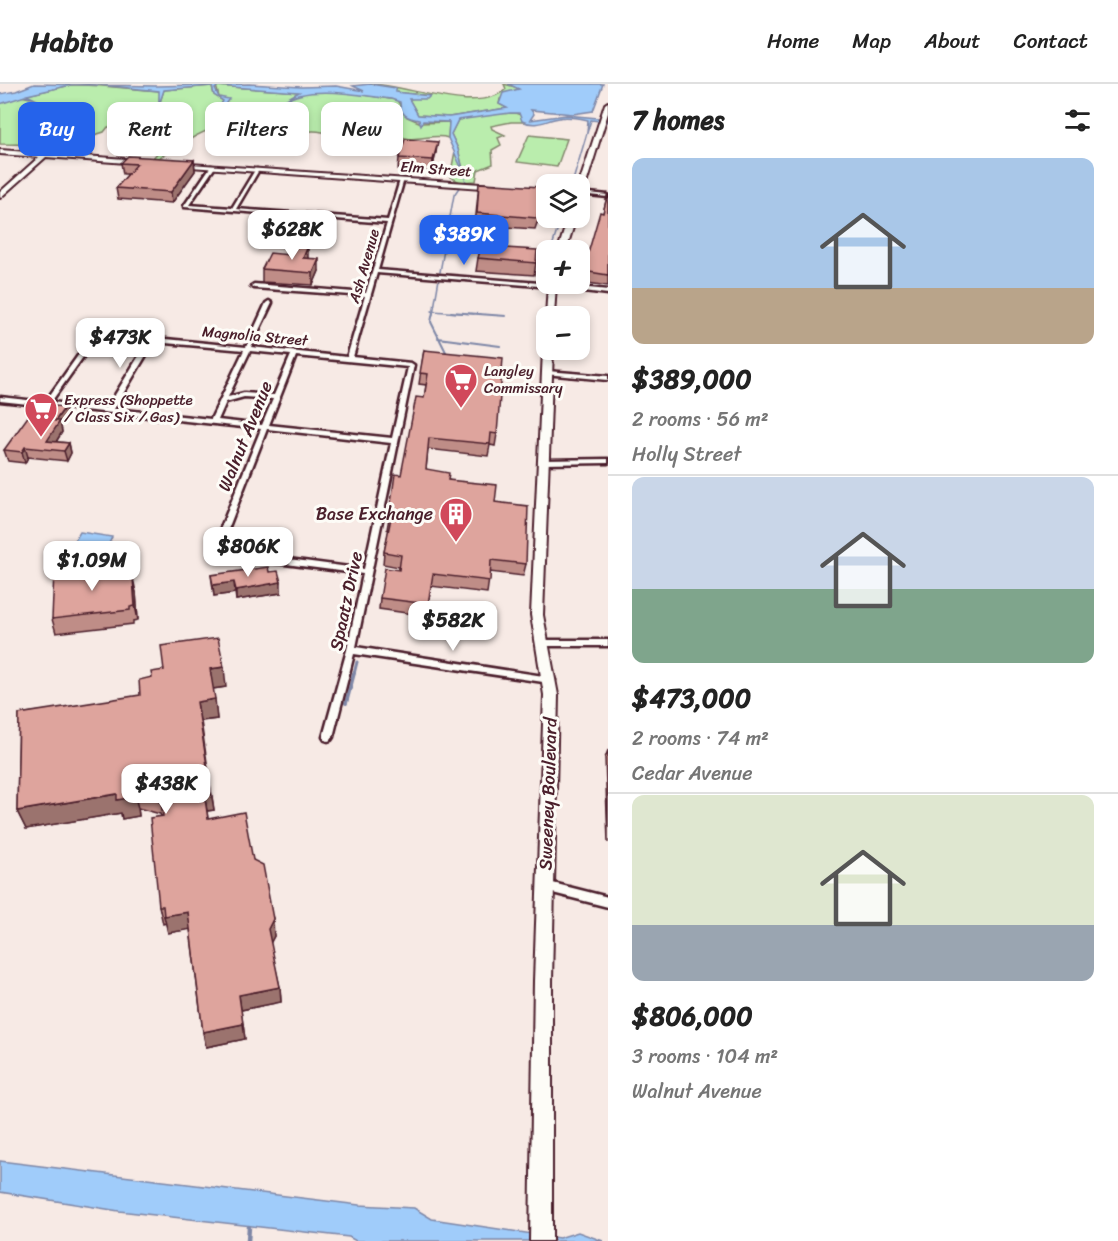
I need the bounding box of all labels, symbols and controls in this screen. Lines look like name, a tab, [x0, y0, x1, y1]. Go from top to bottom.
text: Habito	[30, 17, 113, 66]
text: Home	[767, 22, 819, 60]
text: Map	[852, 22, 891, 60]
text: About	[924, 22, 981, 60]
text: Contact	[1014, 22, 1088, 60]
text: 7 homes	[632, 97, 724, 143]
chip: Buy	[18, 102, 95, 156]
chip: Rent	[107, 102, 193, 156]
chip: Filters	[205, 102, 309, 156]
chip: New	[321, 102, 403, 156]
icon: filters	[1061, 104, 1094, 137]
street label: Elm Street	[399, 154, 473, 184]
map controls	[536, 174, 590, 360]
button: layers	[536, 174, 590, 228]
icon: home	[809, 197, 917, 305]
pin: $628K	[250, 210, 334, 261]
text: $628K	[262, 212, 322, 247]
pin: $389K	[422, 215, 506, 266]
text: $389K	[434, 217, 494, 252]
street label: Ash Avenue	[341, 226, 387, 307]
button: +	[536, 240, 590, 294]
button: −	[536, 306, 590, 360]
pin: $473K	[78, 318, 162, 369]
street label: Magnolia Street	[201, 318, 310, 354]
text: $473K	[90, 320, 150, 355]
text: $389,000	[632, 356, 752, 402]
place label: Langley Commissary	[484, 358, 563, 401]
supermarket icon: Langley Commissary	[443, 362, 479, 409]
street label: Walnut Avenue	[208, 376, 282, 496]
place label: Express (Shoppette / Class Six / Gas)	[64, 387, 193, 430]
supermarket icon: Express (Shoppette / Class Six / Gas)	[23, 391, 59, 438]
text: 2 rooms · 56 m²	[632, 402, 769, 437]
text: Holly Street	[632, 437, 741, 472]
building icon: Base Exchange	[438, 496, 474, 543]
place label: Base Exchange	[316, 498, 433, 530]
icon: home	[809, 516, 917, 624]
pin: $806K	[206, 527, 290, 578]
text: $806K	[217, 529, 279, 564]
pin: $1.09M	[43, 541, 141, 592]
text: $1.09M	[57, 543, 127, 578]
street label: Spaatz Drive	[320, 548, 372, 654]
pin: $582K	[411, 601, 495, 652]
text: $582K	[422, 603, 484, 638]
text: $473,000	[632, 675, 751, 721]
street label: Sweeney Boulevard	[529, 716, 567, 871]
text: 2 rooms · 74 m²	[632, 721, 769, 756]
text: Cedar Avenue	[632, 756, 753, 791]
pin: $438K	[124, 764, 208, 815]
text: $438K	[135, 766, 197, 801]
icon: home	[809, 834, 917, 942]
text: $806,000	[632, 993, 753, 1039]
text: 3 rooms · 104 m²	[632, 1039, 778, 1074]
text: Walnut Avenue	[632, 1074, 762, 1109]

